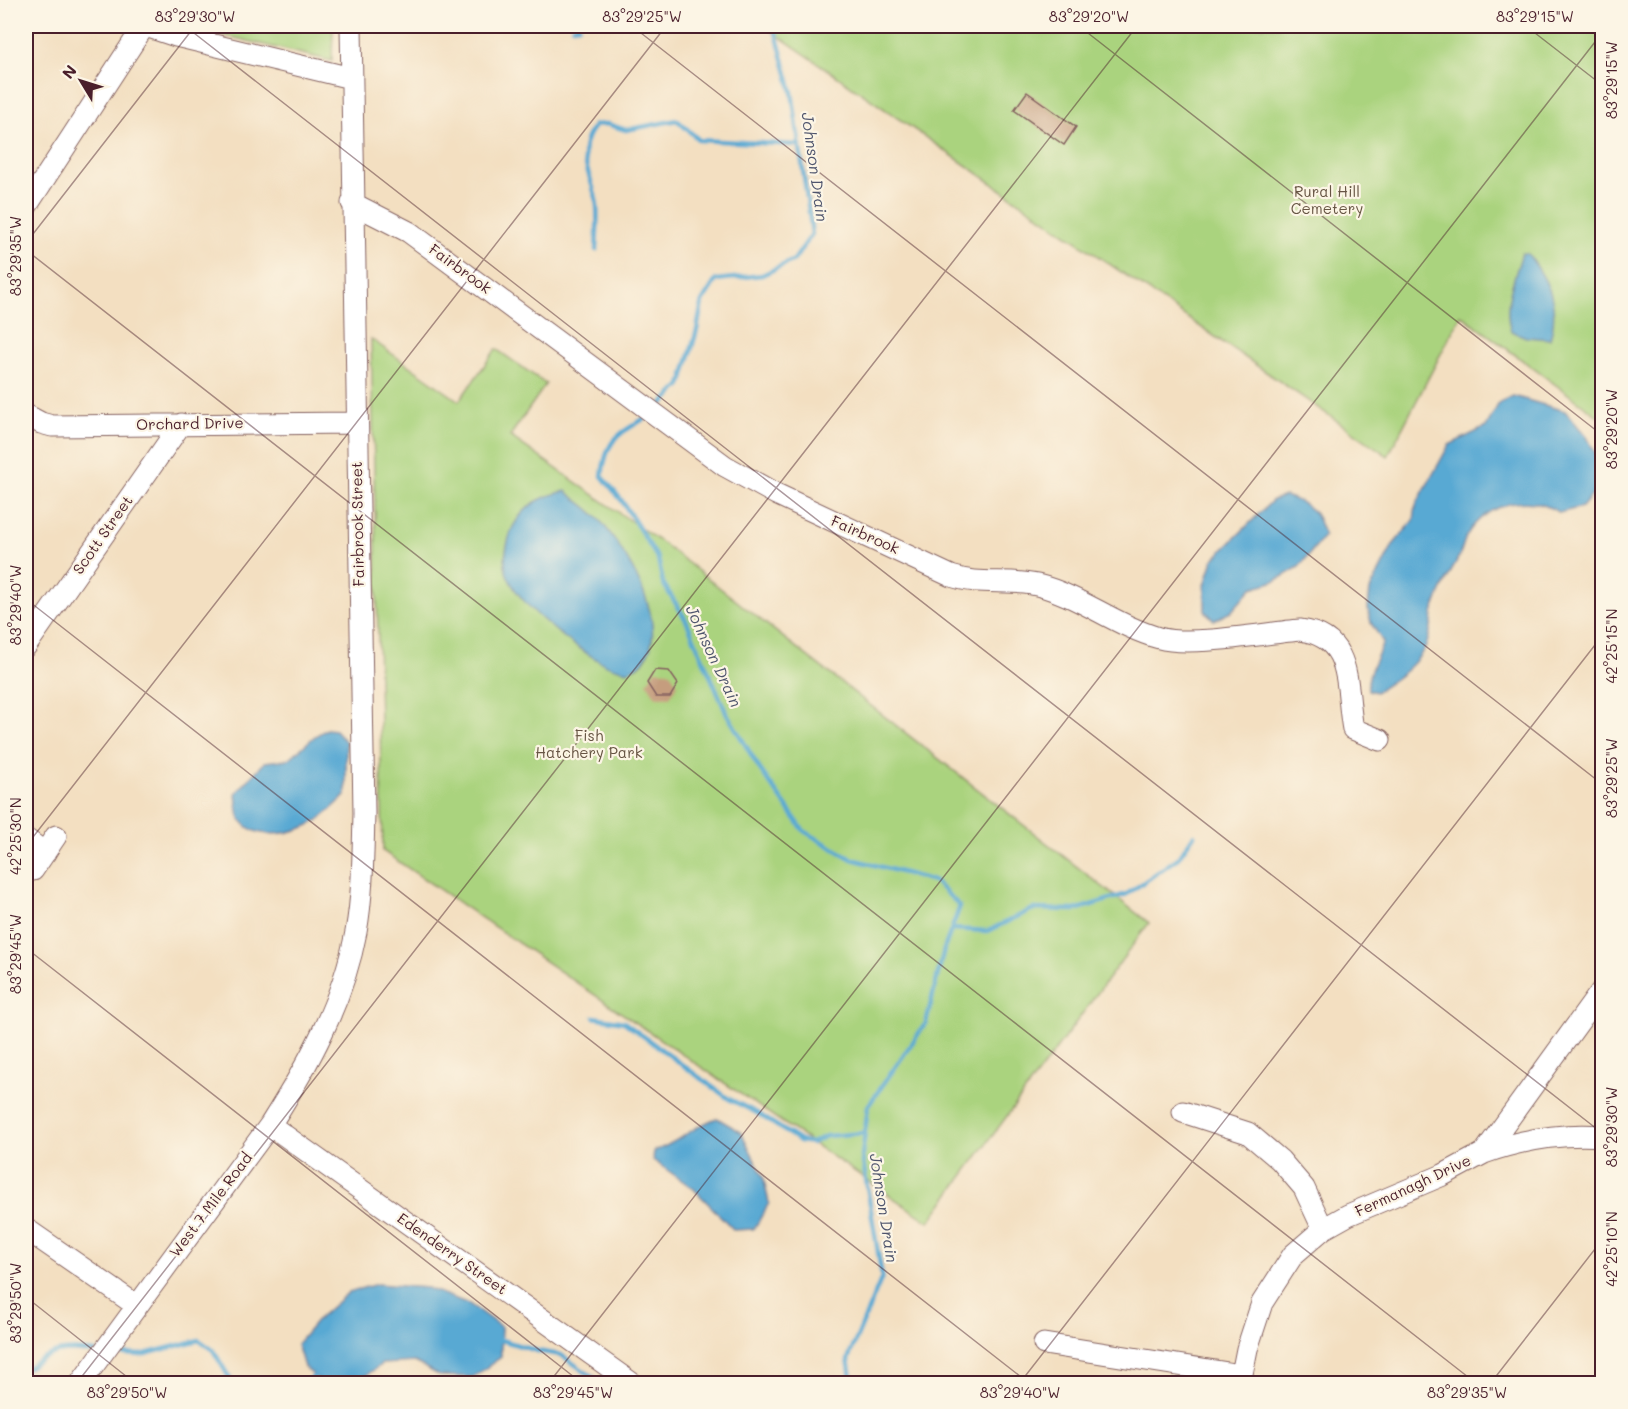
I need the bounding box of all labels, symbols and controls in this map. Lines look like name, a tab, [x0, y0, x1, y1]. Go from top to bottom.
text: 83°29'30"W	[155, 6, 235, 26]
text: 83°29'25"W	[602, 6, 682, 26]
text: 83°29'20"W	[1049, 6, 1129, 26]
text: 83°29'15"W	[1496, 6, 1574, 26]
text: 83°29'15"W	[1601, 41, 1621, 119]
north arrow	[51, 51, 111, 111]
text: N	[57, 60, 81, 83]
water label: Johnson Drain	[797, 111, 834, 223]
park label: Rural Hill Cemetery	[1291, 181, 1363, 218]
text: 83°29'35"W	[5, 216, 25, 296]
street label: Fairbrook	[425, 239, 496, 298]
text: 83°29'20"W	[1601, 389, 1621, 469]
street label: Orchard Drive	[136, 412, 244, 434]
street label: Fairbrook Street	[346, 461, 368, 587]
street label: Scott Street	[68, 491, 137, 578]
street label: Fairbrook	[828, 510, 903, 558]
text: 83°29'40"W	[5, 565, 25, 645]
water label: Johnson Drain	[682, 601, 747, 710]
text: 42°25'15"N	[1601, 608, 1621, 684]
park label: Fish Hatchery Park	[535, 725, 643, 762]
text: 83°29'25"W	[1601, 738, 1621, 818]
text: 42°25'30"N	[5, 797, 25, 875]
text: 83°29'45"W	[5, 914, 25, 994]
text: 83°29'30"W	[1601, 1087, 1621, 1167]
street label: West 7 Mile Road	[164, 1148, 256, 1261]
street label: Fermanagh Drive	[1351, 1149, 1474, 1221]
water label: Johnson Drain	[866, 1152, 904, 1264]
street label: Edenderry Street	[394, 1208, 512, 1299]
text: 42°25'10"N	[1601, 1211, 1621, 1287]
text: 83°29'50"W	[5, 1263, 25, 1343]
text: 83°29'50"W	[87, 1382, 167, 1402]
text: 83°29'45"W	[533, 1382, 613, 1402]
text: 83°29'40"W	[980, 1382, 1060, 1402]
text: 83°29'35"W	[1427, 1382, 1507, 1402]

